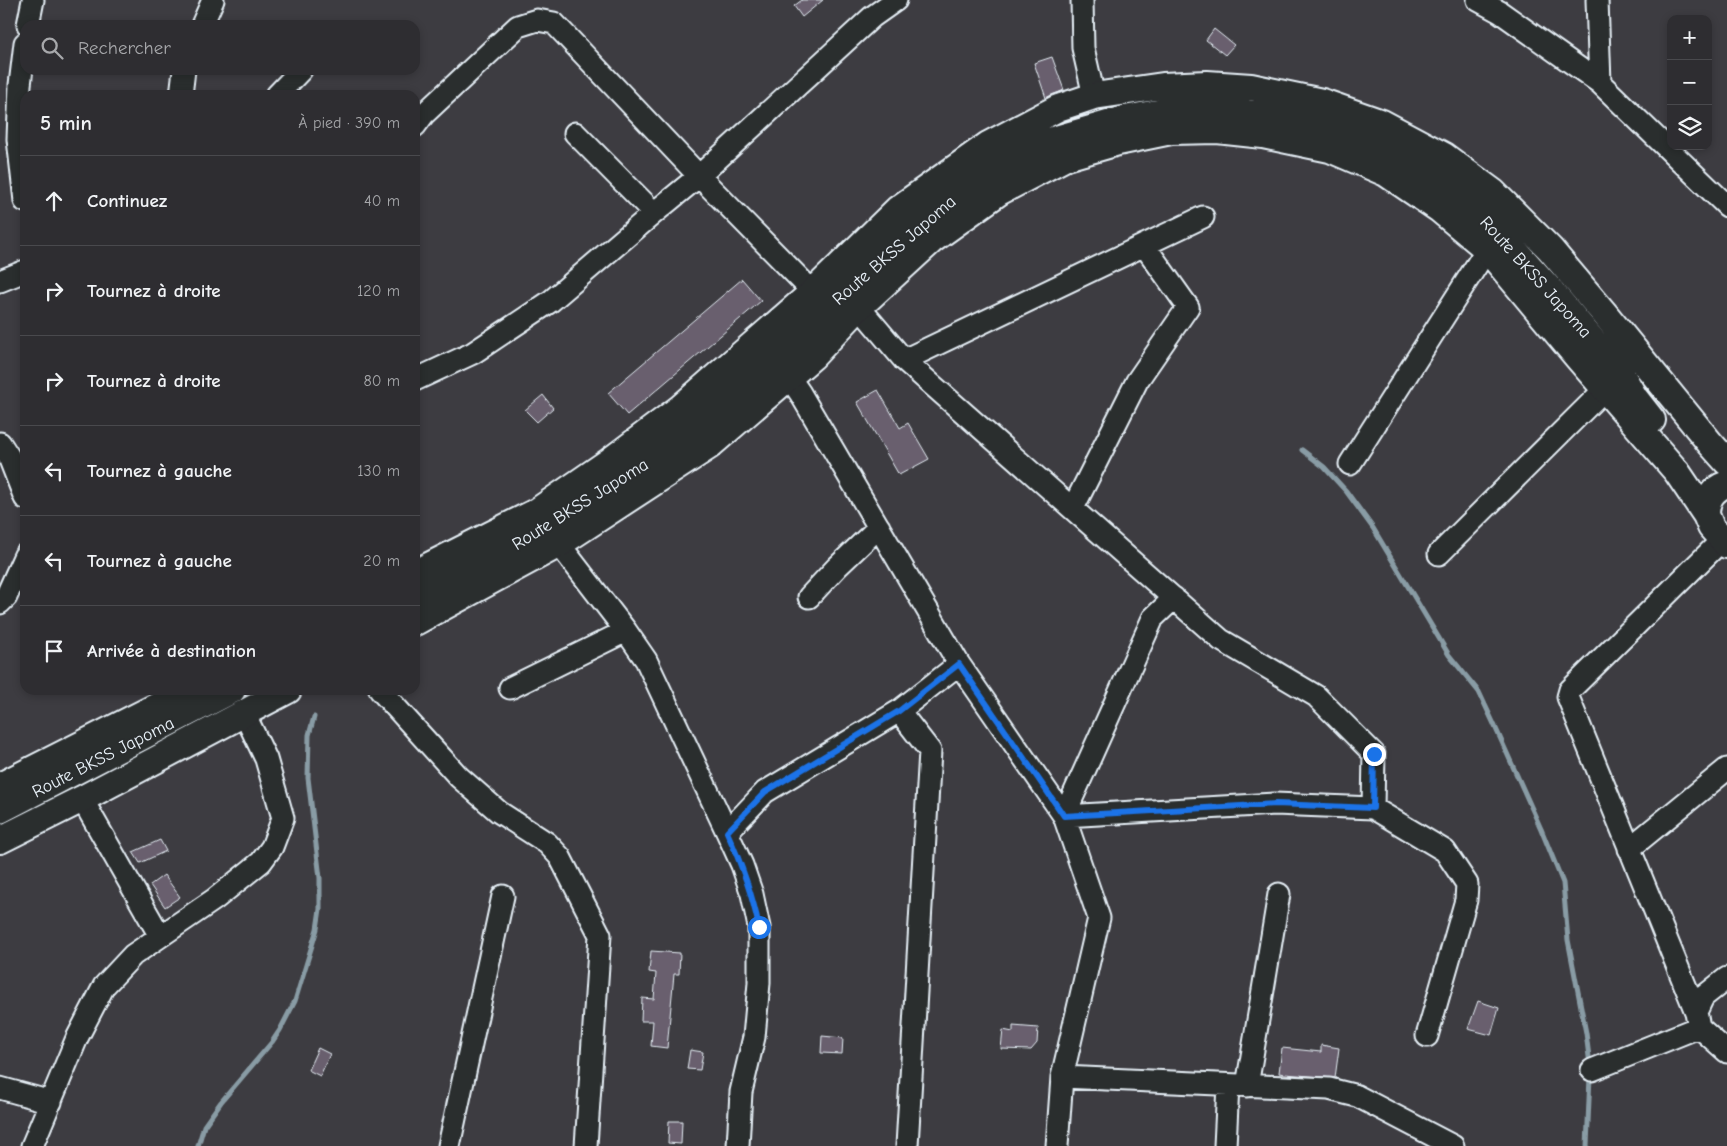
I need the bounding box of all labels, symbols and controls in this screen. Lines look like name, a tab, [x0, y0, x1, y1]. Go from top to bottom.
map controls	[1667, 15, 1712, 150]
button: +	[1667, 15, 1712, 60]
search box	[20, 20, 420, 75]
icon: search	[38, 34, 66, 62]
text: Rechercher	[78, 37, 171, 59]
button: −	[1667, 60, 1712, 105]
button: layers	[1667, 105, 1712, 150]
text: 5 min	[40, 111, 92, 135]
text: À pied · 390 m	[298, 114, 400, 132]
icon: ahead	[40, 187, 68, 215]
text: Continuez	[87, 190, 167, 212]
street label: Route BKSS Japoma	[828, 191, 960, 310]
text: 40 m	[364, 192, 400, 210]
street label: Route BKSS Japoma	[1475, 212, 1596, 343]
icon: right	[40, 277, 68, 305]
text: Tournez à droite	[87, 280, 221, 302]
text: 120 m	[357, 282, 400, 300]
icon: right	[40, 367, 68, 395]
text: Tournez à droite	[87, 370, 221, 392]
text: 80 m	[363, 372, 400, 390]
street label: Route BKSS Japoma	[508, 454, 652, 555]
icon: left	[40, 457, 68, 485]
text: Tournez à gauche	[87, 460, 232, 482]
text: 130 m	[357, 462, 400, 480]
icon: left	[40, 547, 68, 575]
text: Tournez à gauche	[87, 550, 232, 572]
text: 20 m	[363, 552, 400, 570]
icon: arrive	[40, 637, 68, 665]
text: Arrivée à destination	[87, 640, 256, 662]
street label: Route BKSS Japoma	[29, 713, 178, 802]
route end	[1363, 743, 1386, 766]
route start	[748, 916, 771, 939]

